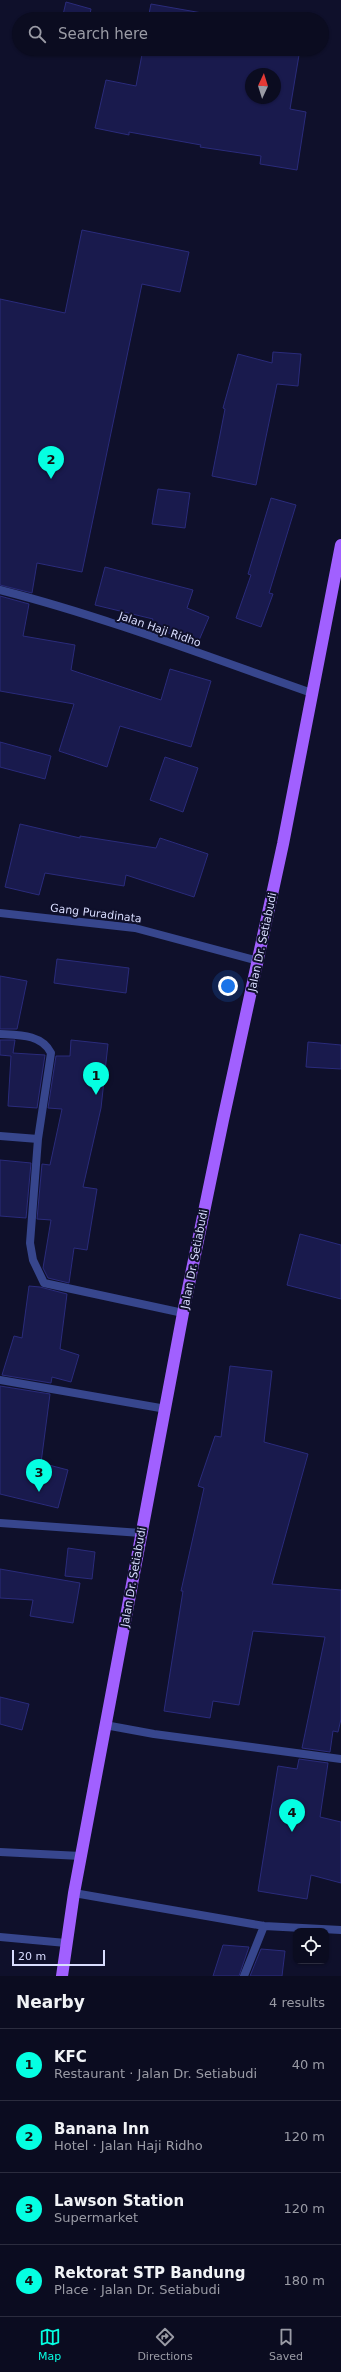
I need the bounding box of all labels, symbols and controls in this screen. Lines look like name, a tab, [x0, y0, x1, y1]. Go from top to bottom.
search box	[12, 12, 329, 56]
icon: search	[26, 23, 48, 45]
text: Search here	[58, 25, 148, 43]
north arrow	[245, 68, 281, 104]
pin: 2	[38, 446, 64, 479]
street label: Jalan Haji Ridho	[116, 609, 203, 650]
street label: Jalan Dr. Setiabudi	[245, 891, 279, 994]
street label: Gang Puradinata	[49, 901, 142, 926]
your location	[218, 976, 238, 996]
pin: 1	[83, 1062, 109, 1095]
street label: Jalan Dr. Setiabudi	[178, 1208, 211, 1311]
pin: 3	[26, 1459, 52, 1492]
street label: Jalan Dr. Setiabudi	[118, 1526, 149, 1629]
pin: 4	[279, 1799, 305, 1832]
map controls	[293, 1928, 329, 1964]
button: locate	[293, 1928, 329, 1964]
scale bar	[12, 1948, 105, 1967]
text: 20 m	[18, 1950, 46, 1963]
text: Nearby	[16, 1992, 85, 2012]
text: 4 results	[269, 1995, 325, 2010]
text: KFC	[54, 2048, 87, 2066]
text: 1	[24, 2057, 34, 2072]
text: 40 m	[292, 2057, 325, 2072]
text: Restaurant · Jalan Dr. Setiabudi	[54, 2066, 257, 2081]
text: Banana Inn	[54, 2120, 149, 2138]
text: 2	[24, 2129, 34, 2144]
text: 120 m	[283, 2129, 325, 2144]
text: Hotel · Jalan Haji Ridho	[54, 2138, 203, 2153]
text: Lawson Station	[54, 2192, 184, 2210]
text: 3	[24, 2201, 34, 2216]
text: 120 m	[283, 2201, 325, 2216]
text: Supermarket	[54, 2210, 138, 2225]
text: Rektorat STP Bandung	[54, 2264, 245, 2282]
text: 4	[24, 2273, 34, 2288]
text: 180 m	[283, 2273, 325, 2288]
text: Place · Jalan Dr. Setiabudi	[54, 2282, 220, 2297]
tab: Map	[38, 2326, 61, 2363]
tab: Directions	[137, 2326, 193, 2363]
tab: Saved	[269, 2326, 303, 2363]

